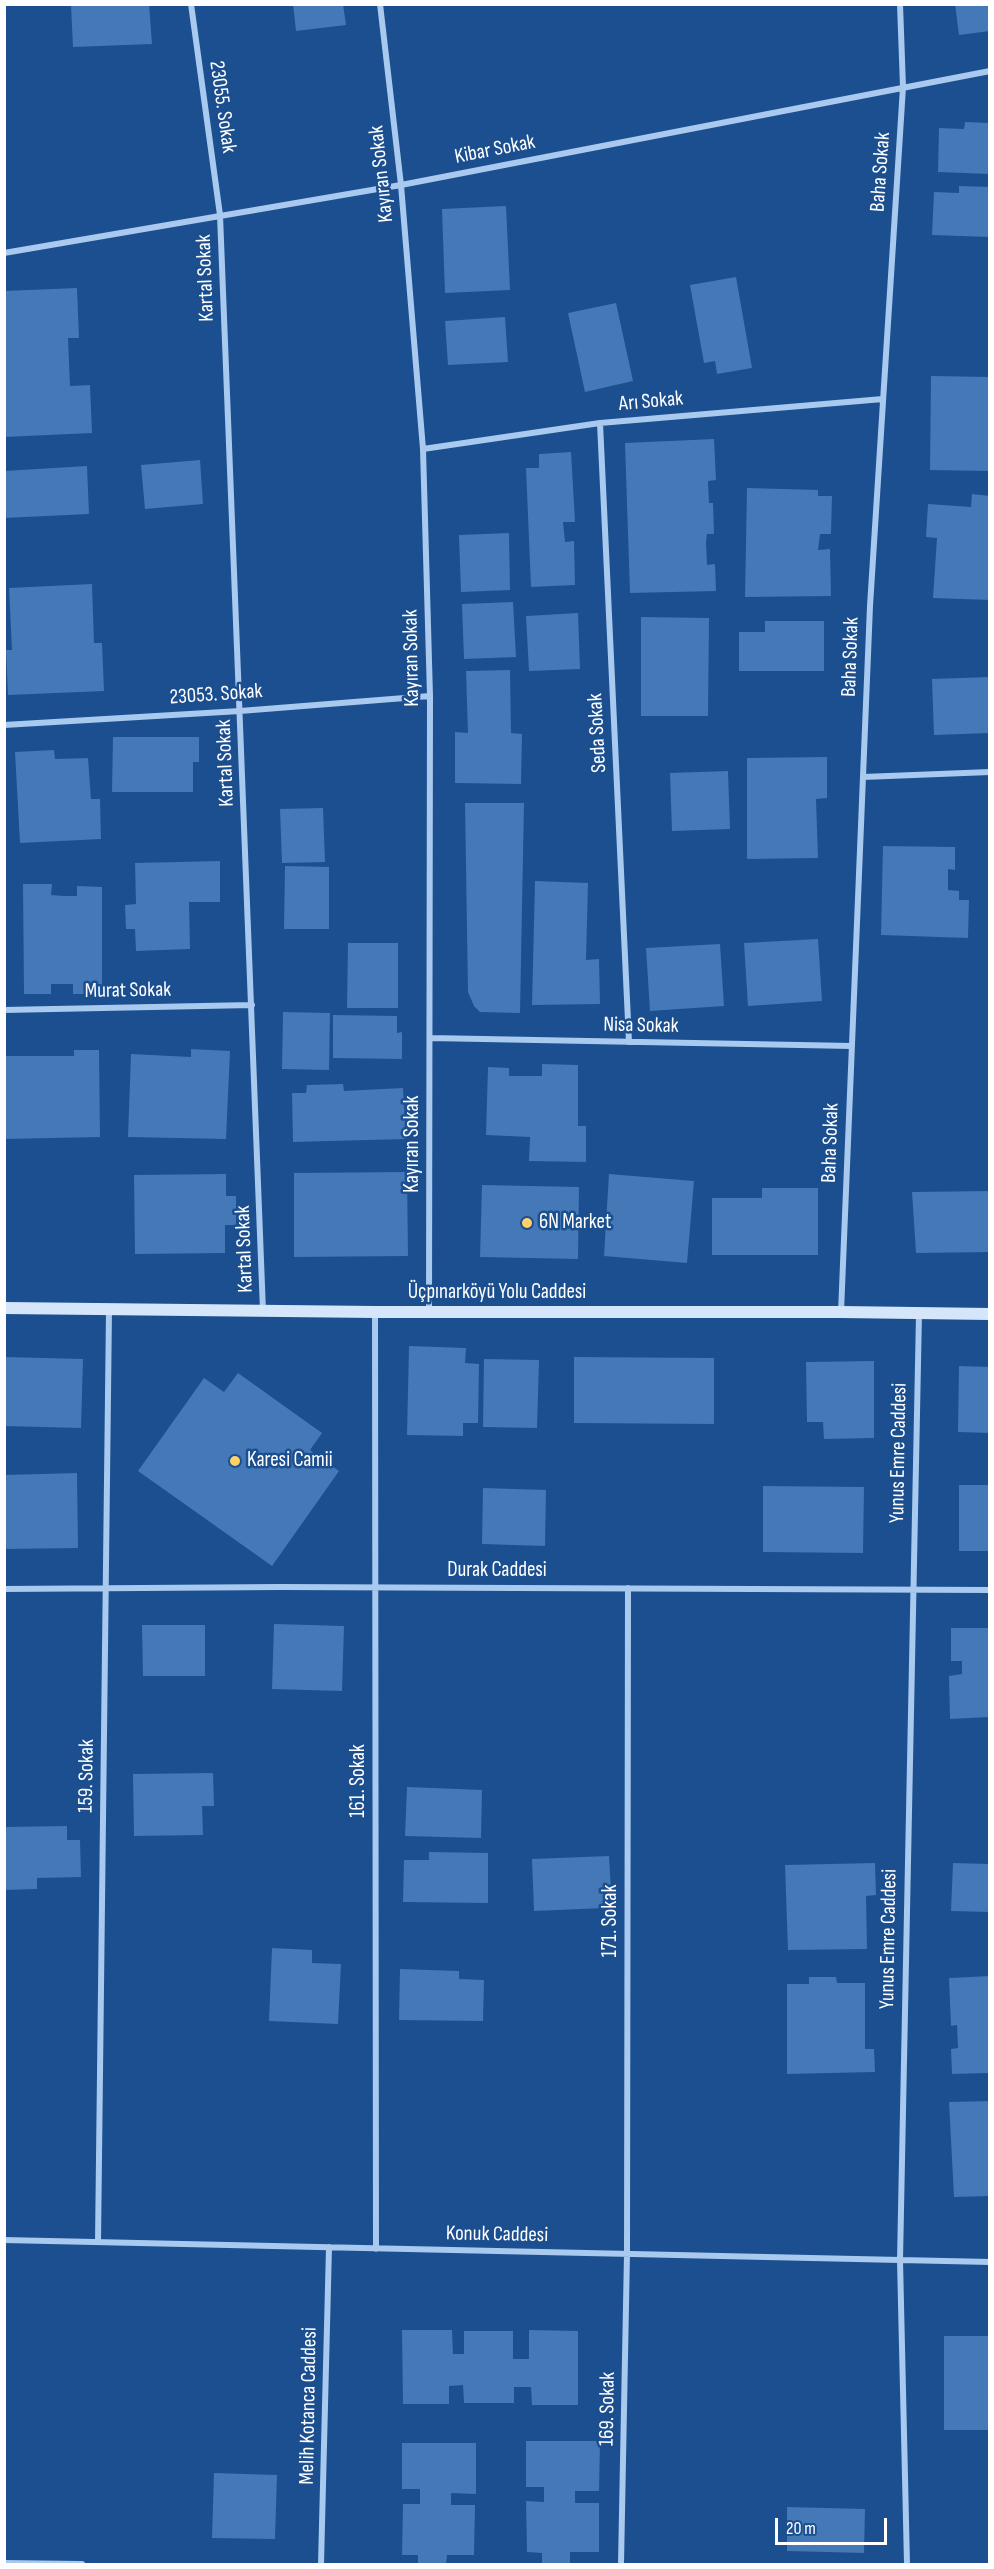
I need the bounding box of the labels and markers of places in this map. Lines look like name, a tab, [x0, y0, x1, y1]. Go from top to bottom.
place label: 6N Market	[539, 1210, 611, 1236]
marker: 6N Market	[520, 1216, 534, 1230]
place label: Karesi Camii	[247, 1448, 333, 1474]
marker: Karesi Camii	[228, 1454, 242, 1468]

